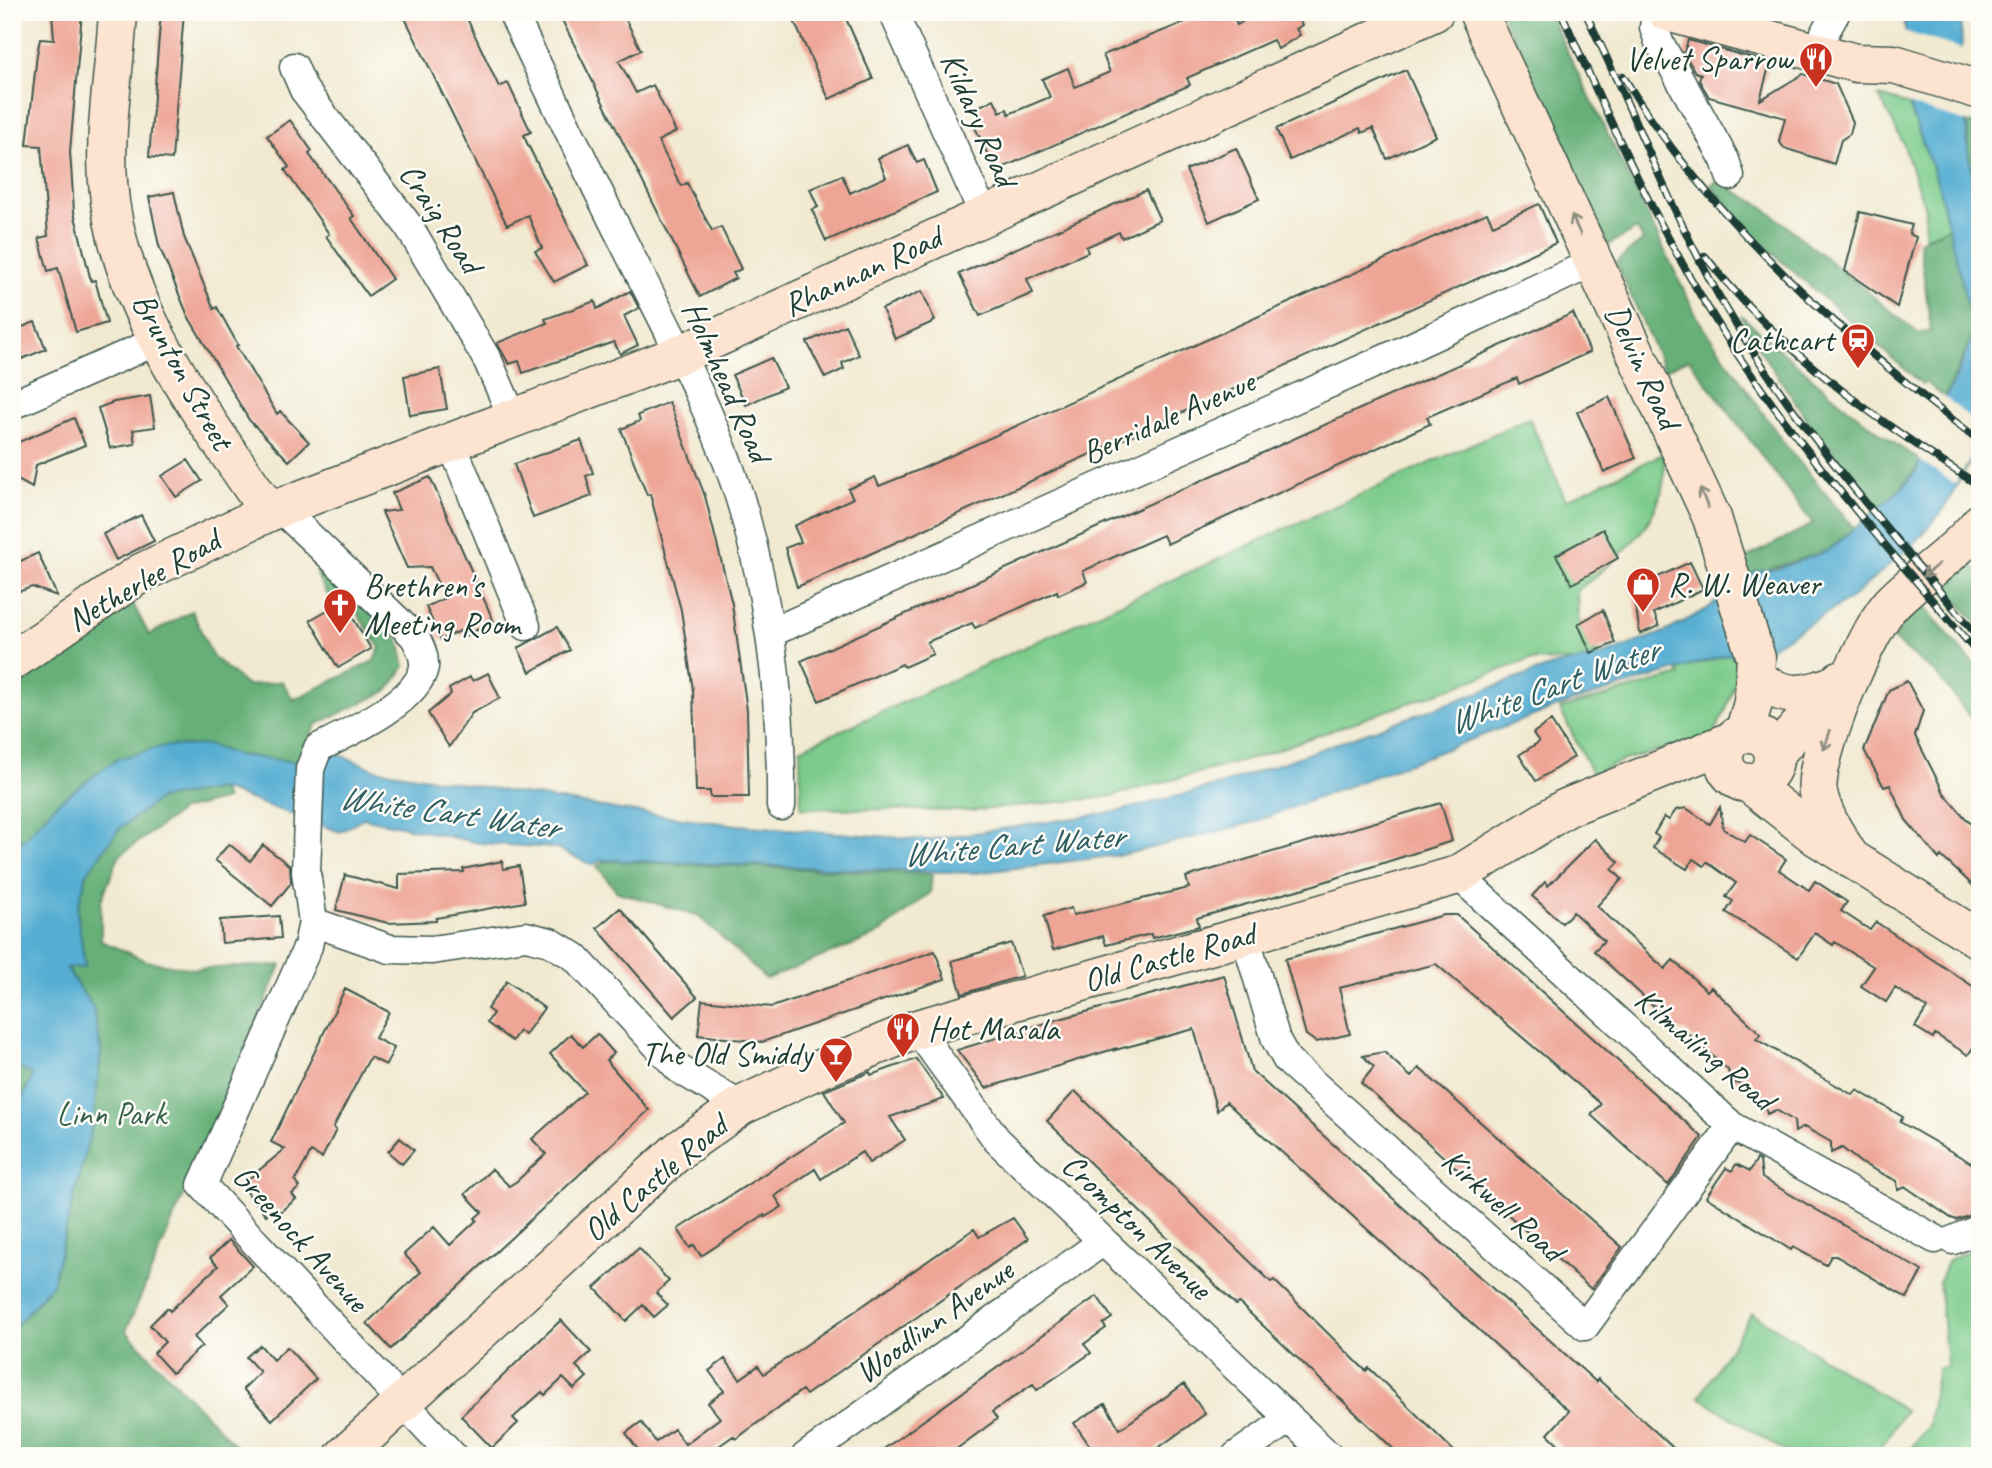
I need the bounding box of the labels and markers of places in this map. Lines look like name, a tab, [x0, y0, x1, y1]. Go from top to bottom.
place label: Velvet Sparrow	[1625, 38, 1795, 80]
restaurant icon: Velvet Sparrow	[1797, 40, 1835, 89]
place label: Cathcart	[1730, 319, 1837, 361]
station icon: Cathcart	[1839, 321, 1877, 370]
place label: R. W. Weaver	[1668, 563, 1822, 605]
place label: Brethren's Meeting Room	[364, 565, 523, 645]
shop icon: R. W. Weaver	[1624, 565, 1662, 614]
church icon: Brethren's Meeting Room	[321, 586, 359, 635]
place label: Hot Masala	[928, 1008, 1061, 1050]
restaurant icon: Hot Masala	[884, 1010, 922, 1059]
place label: The Old Smiddy	[641, 1033, 815, 1075]
bar icon: The Old Smiddy	[817, 1035, 855, 1084]

